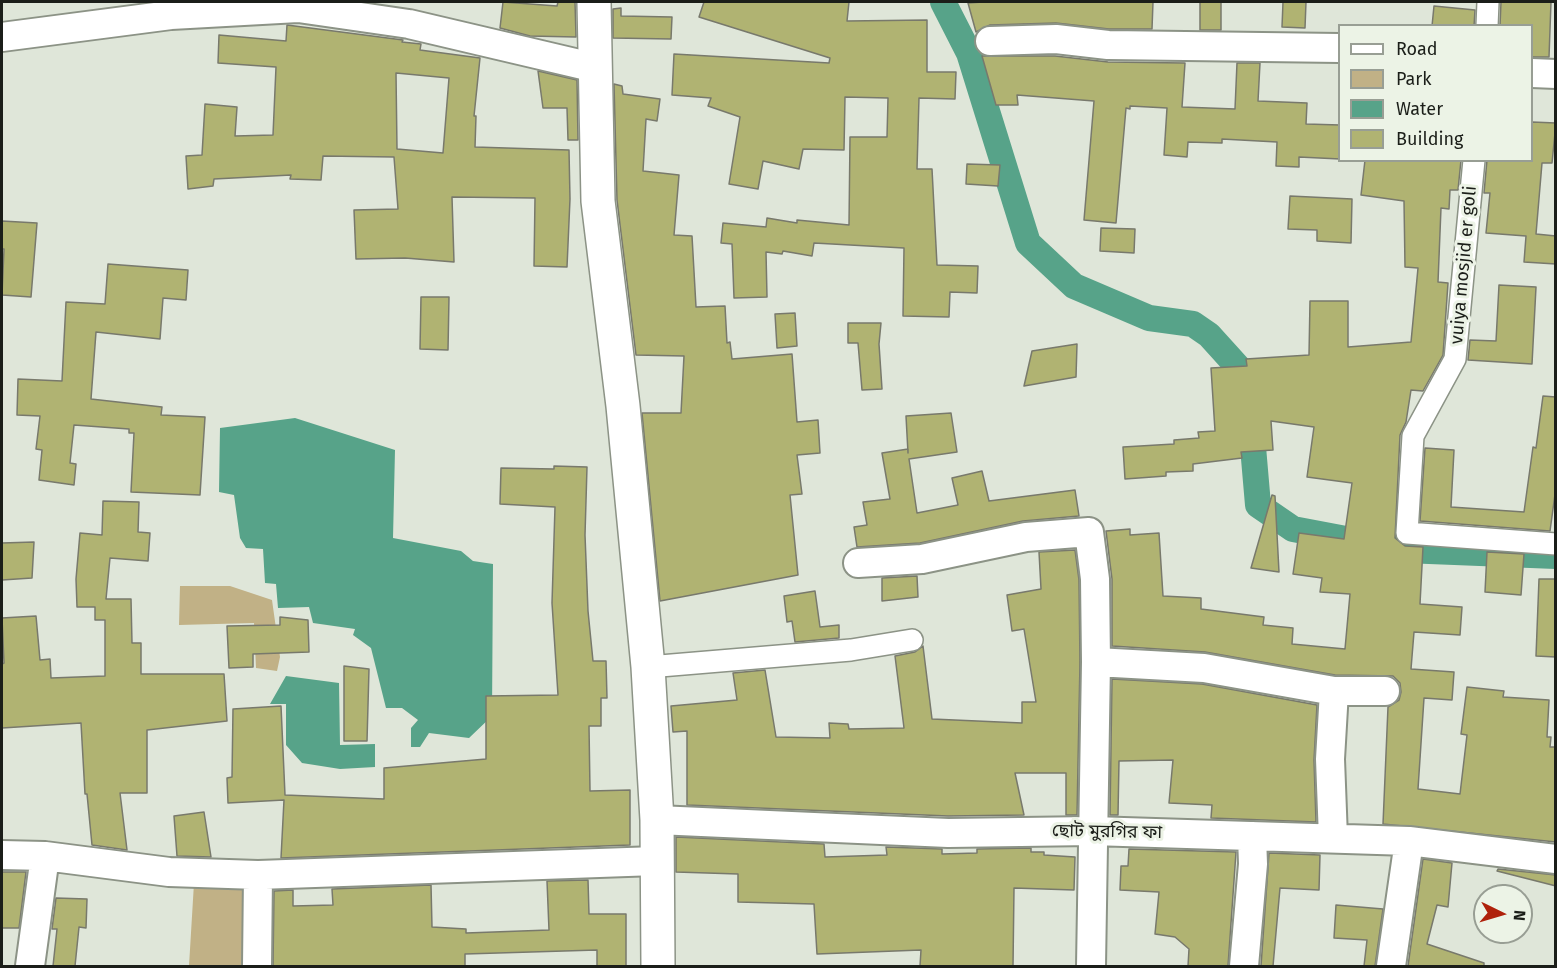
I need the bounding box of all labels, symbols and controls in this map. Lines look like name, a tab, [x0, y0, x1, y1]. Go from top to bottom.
legend	[1338, 24, 1533, 162]
text: Road	[1396, 38, 1438, 60]
text: Park	[1396, 68, 1431, 90]
text: Water	[1396, 98, 1443, 120]
text: Building	[1396, 128, 1463, 150]
street label: vuiya mosjid er goli	[1446, 185, 1482, 345]
street label: ছোট মুরগির ফা	[1052, 820, 1162, 844]
north arrow	[1473, 884, 1533, 944]
text: N	[1510, 909, 1529, 922]

